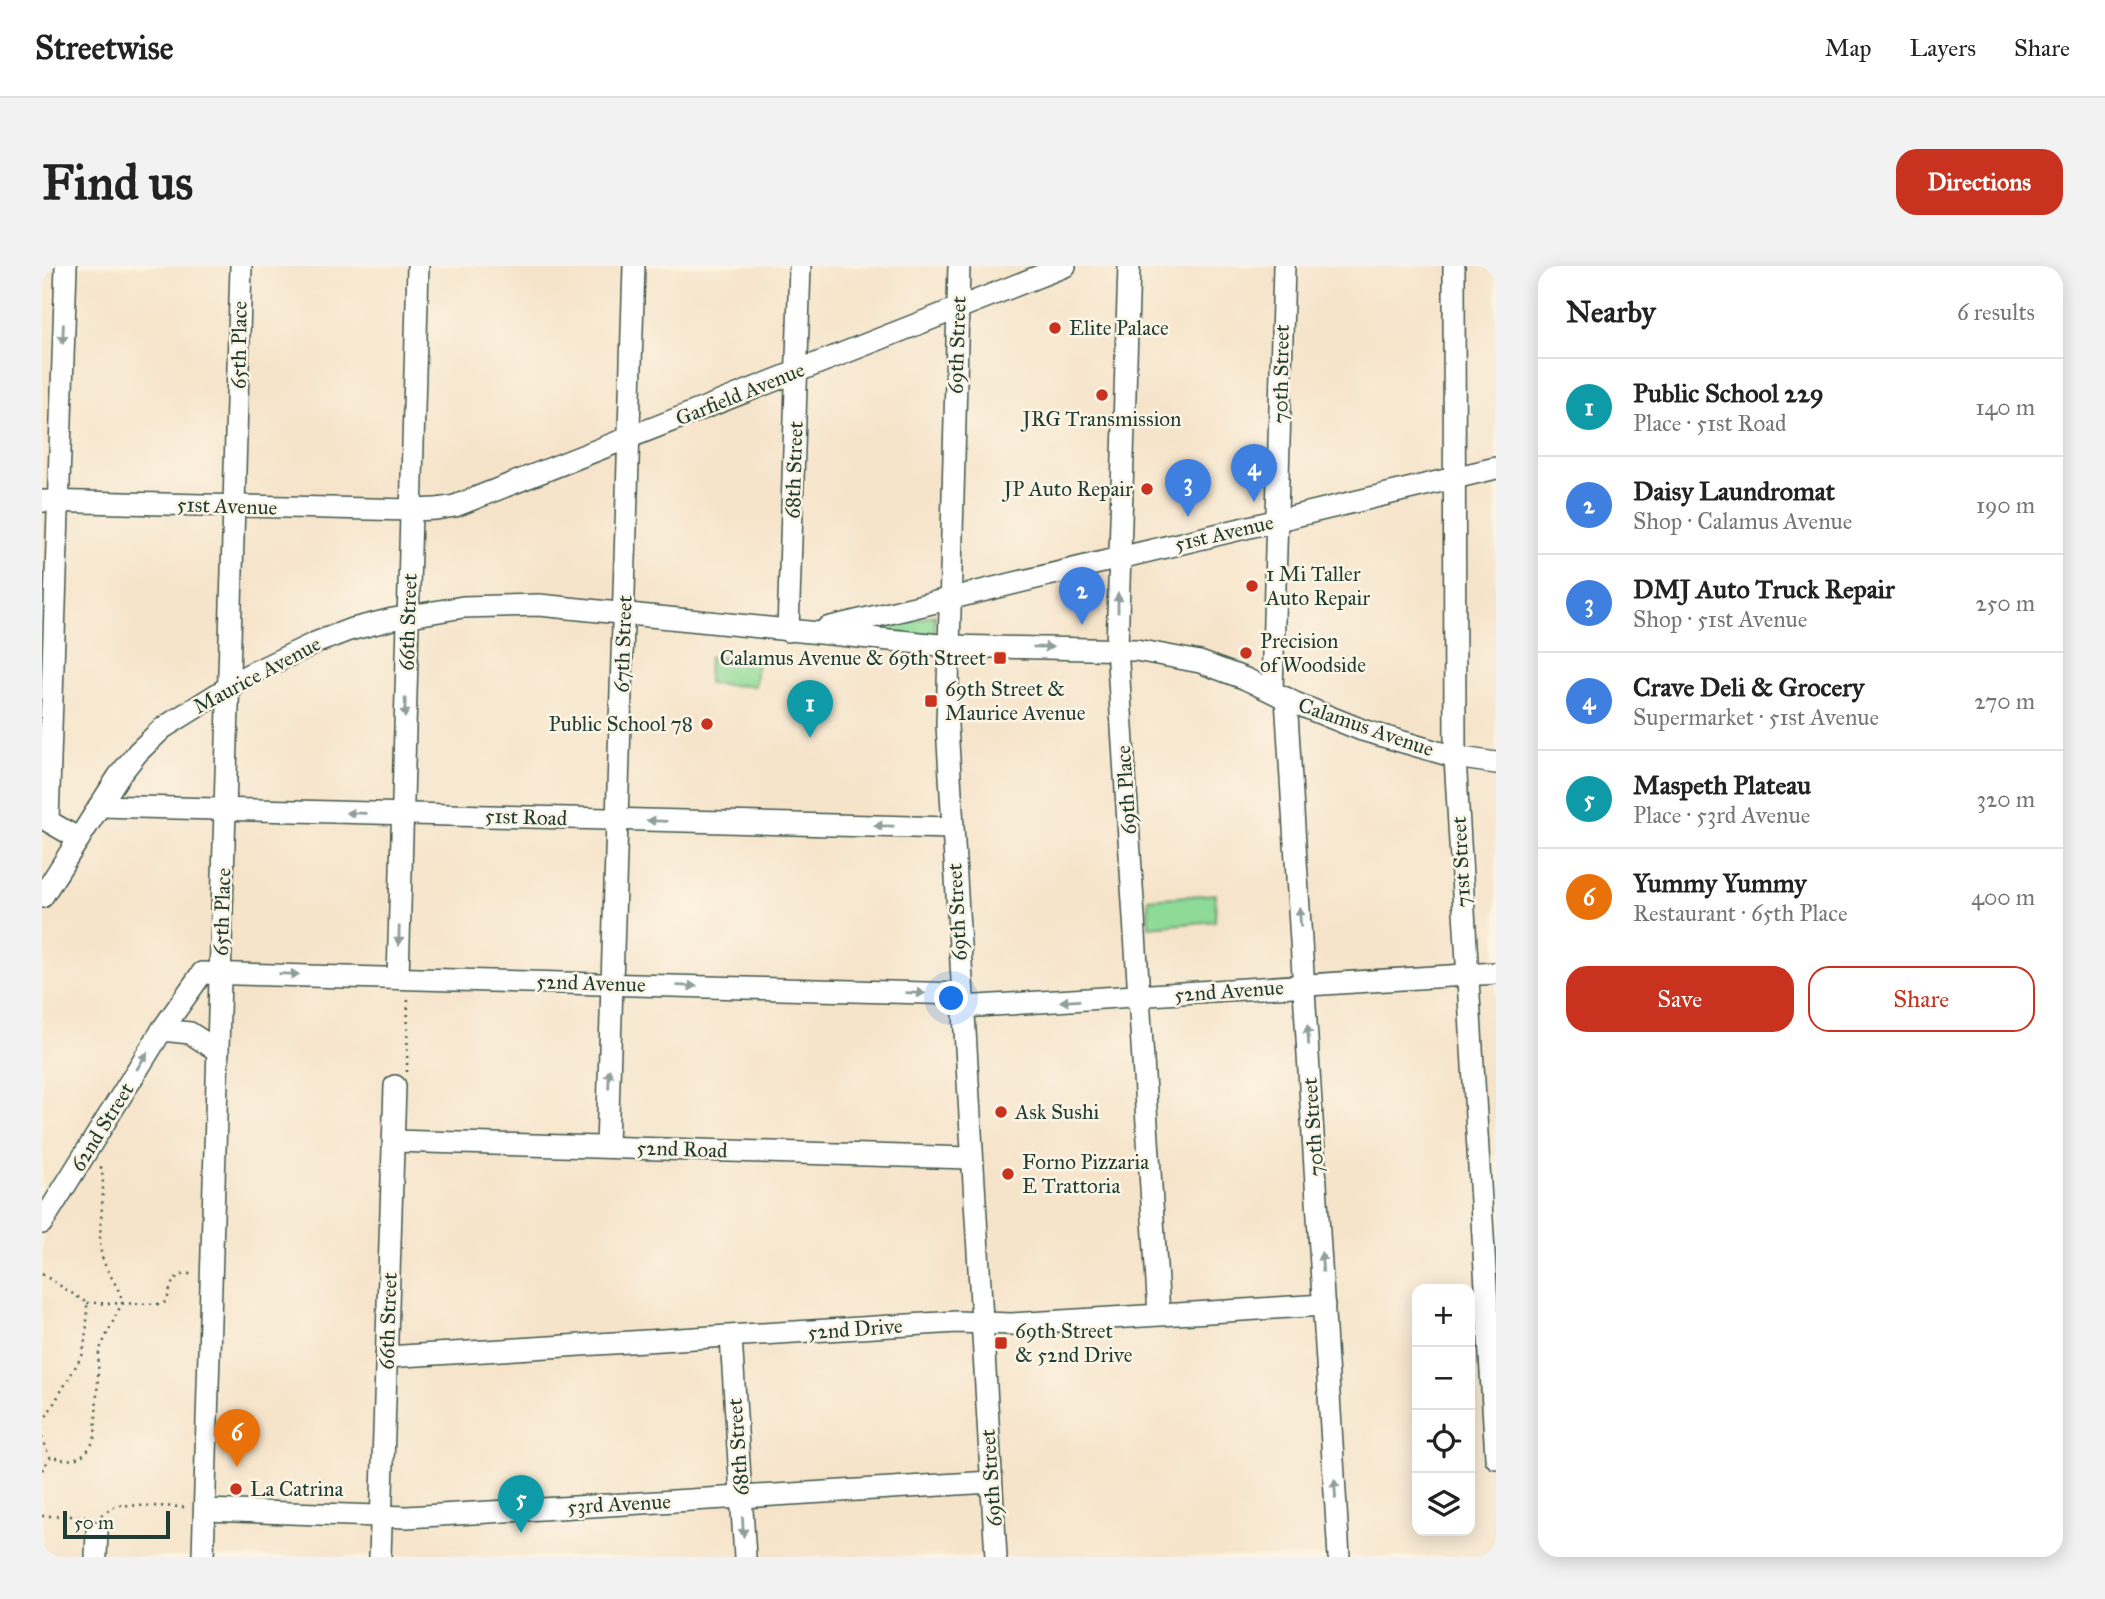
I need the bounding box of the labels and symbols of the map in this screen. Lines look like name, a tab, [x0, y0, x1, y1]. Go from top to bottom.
street label: 69th Street	[942, 295, 972, 394]
street label: 65th Place	[225, 300, 253, 389]
place label: Elite Palace	[1069, 315, 1169, 341]
marker: Elite Palace	[1047, 320, 1063, 336]
one-way arrow	[58, 323, 69, 345]
street label: 70th Street	[1267, 324, 1295, 424]
street label: Garfield Avenue	[672, 356, 808, 432]
marker: JRG Transmission	[1094, 387, 1110, 403]
place label: JRG Transmission	[1021, 406, 1181, 432]
street label: 68th Street	[779, 420, 809, 519]
pin: 4	[1231, 444, 1277, 502]
pin: 3	[1165, 459, 1211, 517]
place label: JP Auto Repair	[1002, 476, 1133, 502]
marker: JP Auto Repair	[1139, 481, 1155, 497]
street label: 51st Avenue	[176, 491, 278, 521]
street label: 51st Avenue	[1172, 509, 1276, 557]
place label: 1 Mi Taller Auto Repair	[1265, 561, 1370, 611]
pin: 2	[1059, 567, 1105, 625]
street label: 66th Street	[393, 572, 423, 671]
marker: 1 Mi Taller Auto Repair	[1244, 578, 1260, 594]
one-way arrow	[1112, 592, 1124, 614]
street label: 67th Street	[608, 594, 638, 693]
place label: Precision of Woodside	[1260, 628, 1366, 678]
street label: Maurice Avenue	[189, 630, 325, 719]
one-way arrow	[1032, 641, 1054, 653]
place label: Calamus Avenue & 69th Street	[720, 645, 987, 671]
marker: Precision of Woodside	[1238, 645, 1254, 661]
marker: Calamus Avenue & 69th Street	[992, 650, 1008, 666]
place label: 69th Street & Maurice Avenue	[945, 676, 1086, 726]
pin: 1	[787, 680, 833, 738]
street label: Calamus Avenue	[1295, 692, 1437, 762]
marker: 69th Street & Maurice Avenue	[923, 693, 939, 709]
one-way arrow	[400, 697, 411, 719]
place label: Public School 78	[548, 711, 693, 737]
marker: Public School 78	[699, 716, 715, 732]
street label: 69th Place	[1110, 744, 1142, 836]
street label: 51st Road	[484, 803, 568, 831]
one-way arrow	[344, 807, 366, 818]
one-way arrow	[645, 815, 667, 826]
street label: 71st Street	[1446, 815, 1476, 908]
one-way arrow	[873, 820, 895, 832]
street label: 69th Street	[941, 862, 973, 962]
street label: 65th Place	[207, 867, 237, 957]
one-way arrow	[1295, 906, 1306, 928]
one-way arrow	[393, 925, 405, 947]
street label: 52nd Avenue	[536, 968, 646, 998]
one-way arrow	[278, 969, 300, 980]
street label: 52nd Avenue	[1173, 974, 1285, 1008]
one-way arrow	[677, 981, 699, 992]
your location	[934, 981, 968, 1015]
one-way arrow	[904, 987, 926, 998]
one-way arrow	[1059, 996, 1081, 1007]
one-way arrow	[1302, 1023, 1313, 1045]
one-way arrow	[136, 1052, 149, 1071]
one-way arrow	[604, 1067, 615, 1089]
street label: 70th Street	[1297, 1076, 1329, 1177]
street label: 62nd Street	[65, 1077, 140, 1176]
place label: Ask Sushi	[1014, 1099, 1100, 1125]
marker: Ask Sushi	[993, 1104, 1009, 1120]
street label: 52nd Road	[636, 1134, 729, 1164]
place label: Forno Pizzaria E Trattoria	[1022, 1149, 1149, 1199]
marker: Forno Pizzaria E Trattoria	[1000, 1166, 1016, 1182]
one-way arrow	[1316, 1251, 1327, 1273]
street label: 66th Street	[373, 1271, 403, 1370]
street label: 52nd Drive	[807, 1313, 904, 1345]
place label: 69th Street & 52nd Drive	[1015, 1318, 1133, 1368]
marker: 69th Street & 52nd Drive	[993, 1335, 1009, 1351]
street label: 68th Street	[722, 1397, 754, 1497]
pin: 6	[214, 1409, 260, 1467]
street label: 69th Street	[975, 1428, 1007, 1528]
pin: 5	[498, 1475, 544, 1533]
place label: La Catrina	[250, 1476, 344, 1502]
one-way arrow	[1330, 1478, 1341, 1500]
marker: La Catrina	[228, 1481, 244, 1497]
street label: 53rd Avenue	[566, 1488, 672, 1520]
scale bar	[63, 1508, 170, 1540]
one-way arrow	[738, 1516, 749, 1538]

